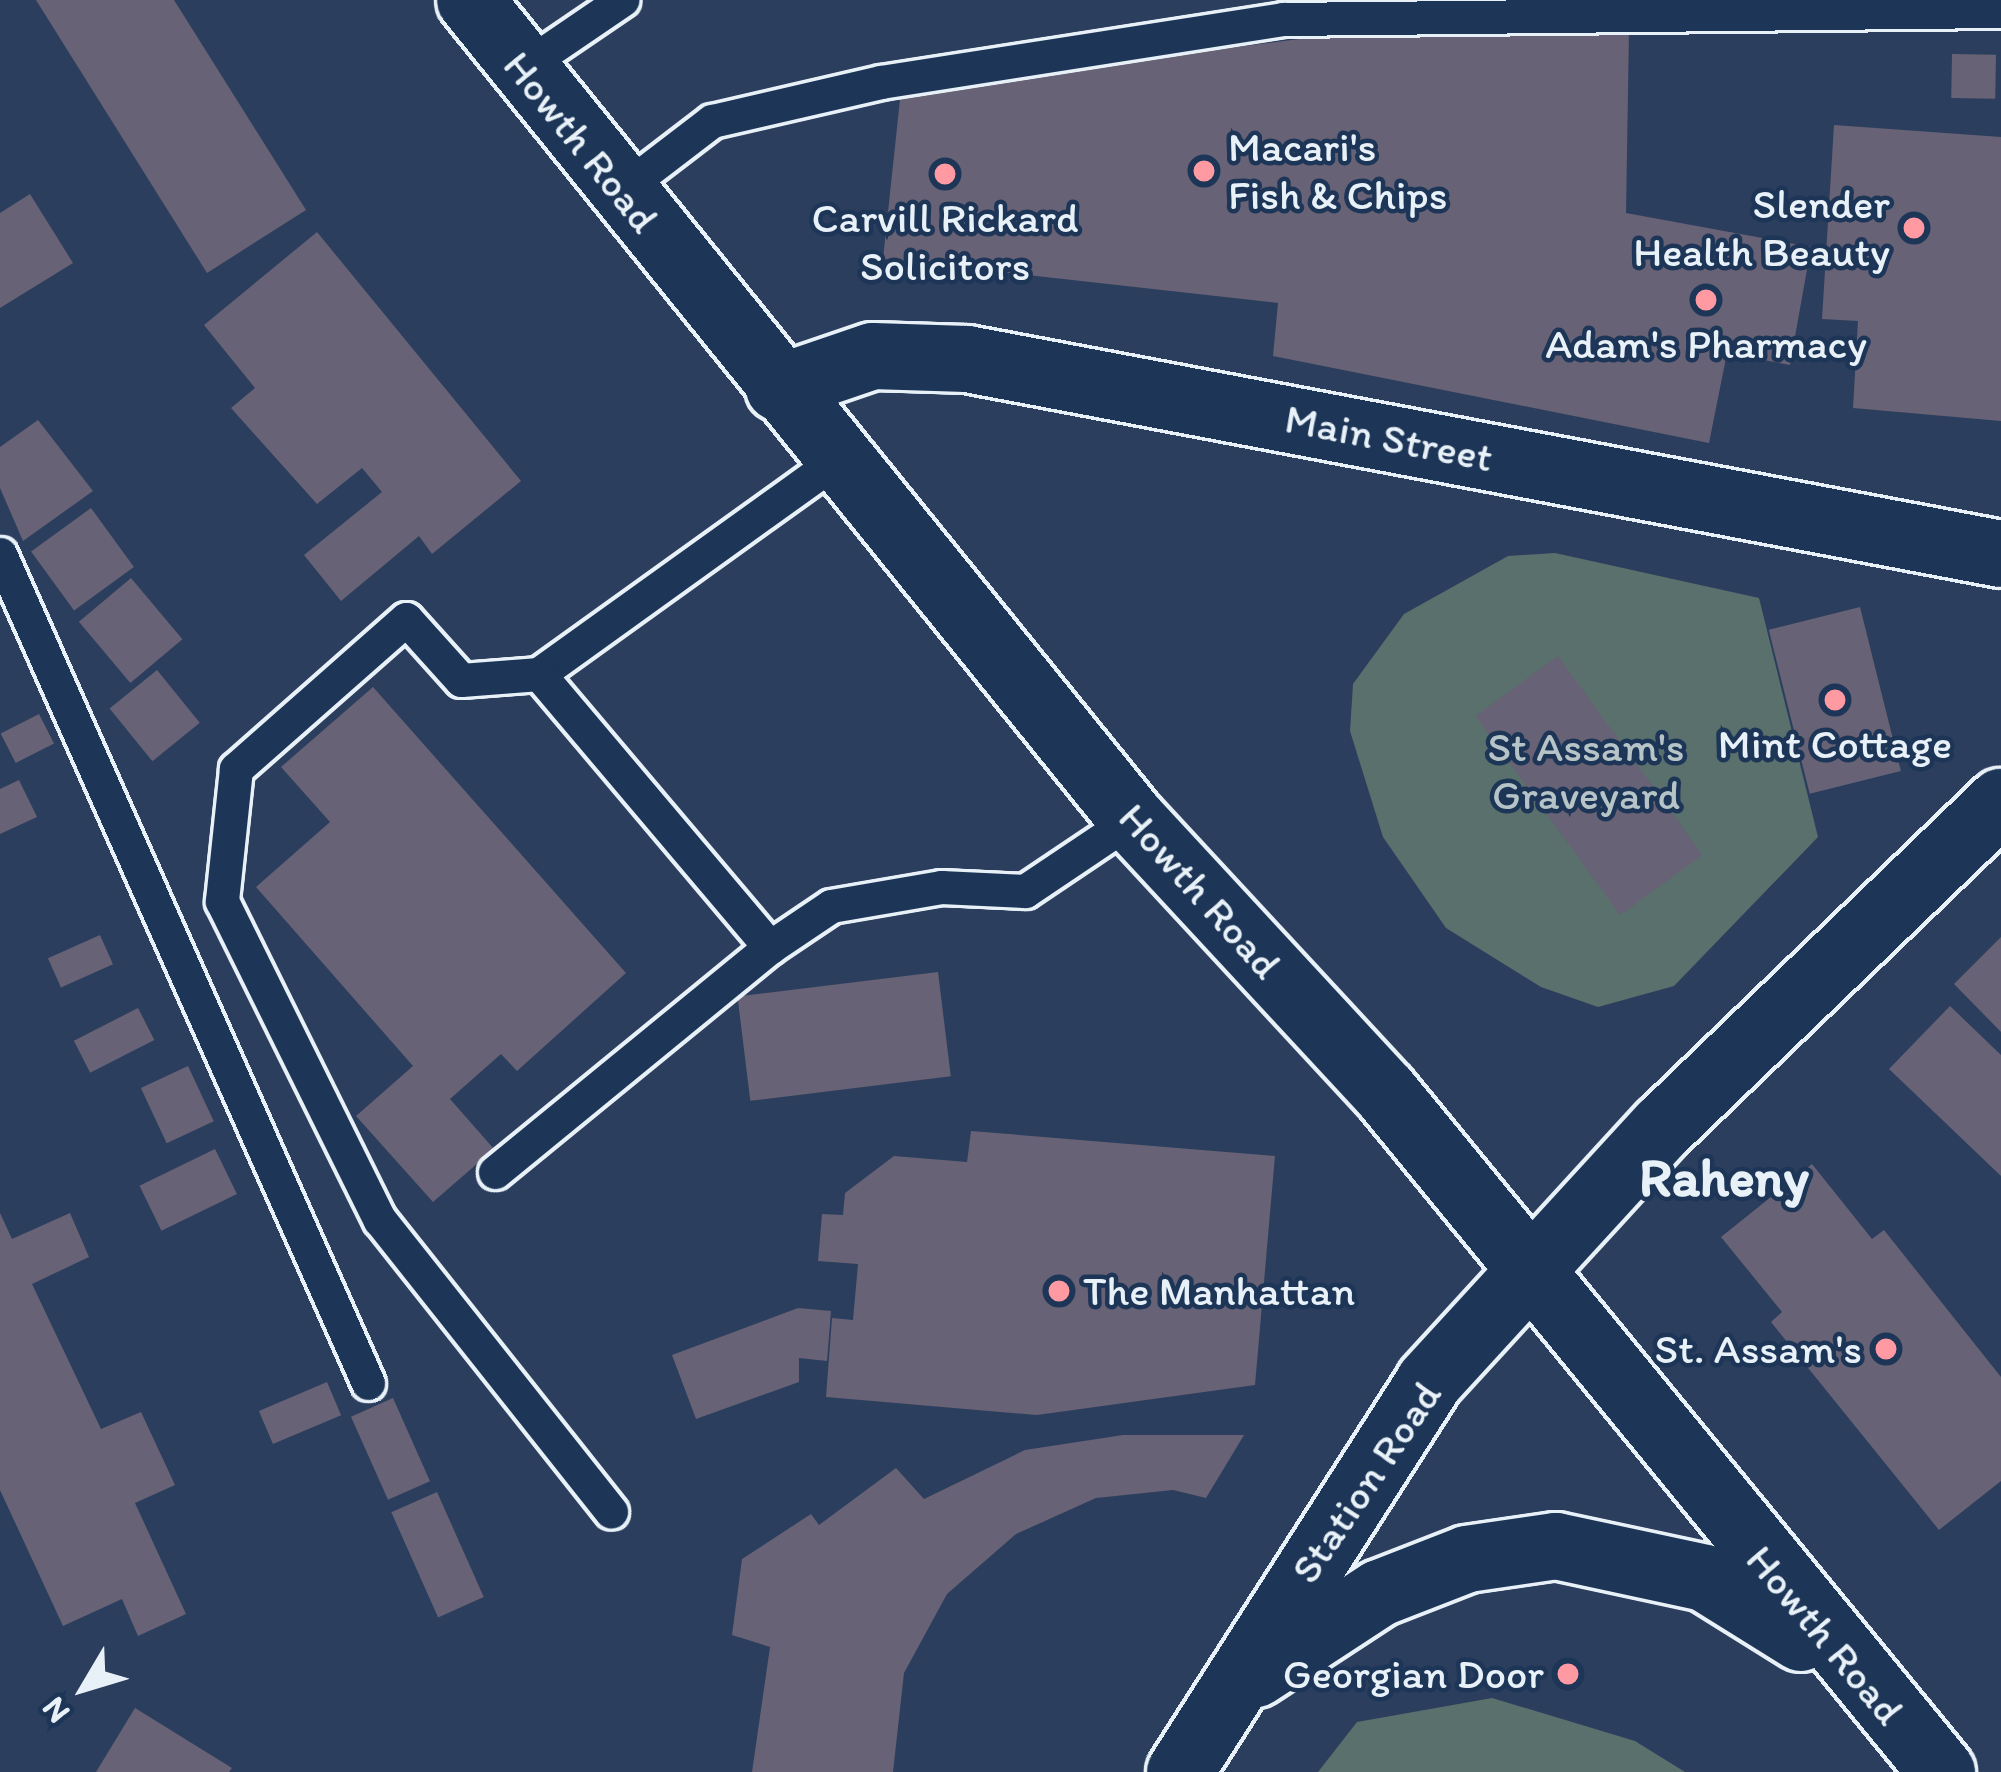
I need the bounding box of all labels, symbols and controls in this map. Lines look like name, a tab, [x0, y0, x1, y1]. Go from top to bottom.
street label: Howth Road	[493, 42, 669, 242]
place label: Macari's Fish & Chips	[1228, 122, 1446, 220]
marker: Macari's Fish & Chips	[1191, 158, 1217, 184]
marker: Carvill Rickard Solicitors	[932, 161, 958, 187]
place label: Slender Health Beauty	[1634, 179, 1890, 278]
place label: Carvill Rickard Solicitors	[812, 193, 1078, 292]
marker: Slender Health Beauty	[1901, 215, 1927, 241]
marker: Adam's Pharmacy	[1693, 287, 1719, 313]
place label: Adam's Pharmacy	[1545, 319, 1867, 369]
street label: Main Street	[1281, 393, 1497, 483]
marker: Mint Cottage	[1822, 687, 1848, 713]
place label: Mint Cottage	[1718, 719, 1952, 769]
park label: St Assam's Graveyard	[1488, 722, 1684, 820]
street label: Howth Road	[1109, 793, 1291, 989]
district label: Raheny	[1639, 1146, 1809, 1210]
place label: The Manhattan	[1083, 1266, 1355, 1316]
marker: The Manhattan	[1046, 1278, 1072, 1304]
place label: St. Assam's	[1655, 1324, 1862, 1374]
marker: St. Assam's	[1873, 1336, 1899, 1362]
street label: Station Road	[1280, 1371, 1452, 1593]
street label: Howth Road	[1736, 1536, 1914, 1734]
north arrow	[24, 1628, 144, 1748]
place label: Georgian Door	[1283, 1649, 1544, 1699]
marker: Georgian Door	[1555, 1661, 1581, 1687]
text: N	[33, 1690, 77, 1731]

